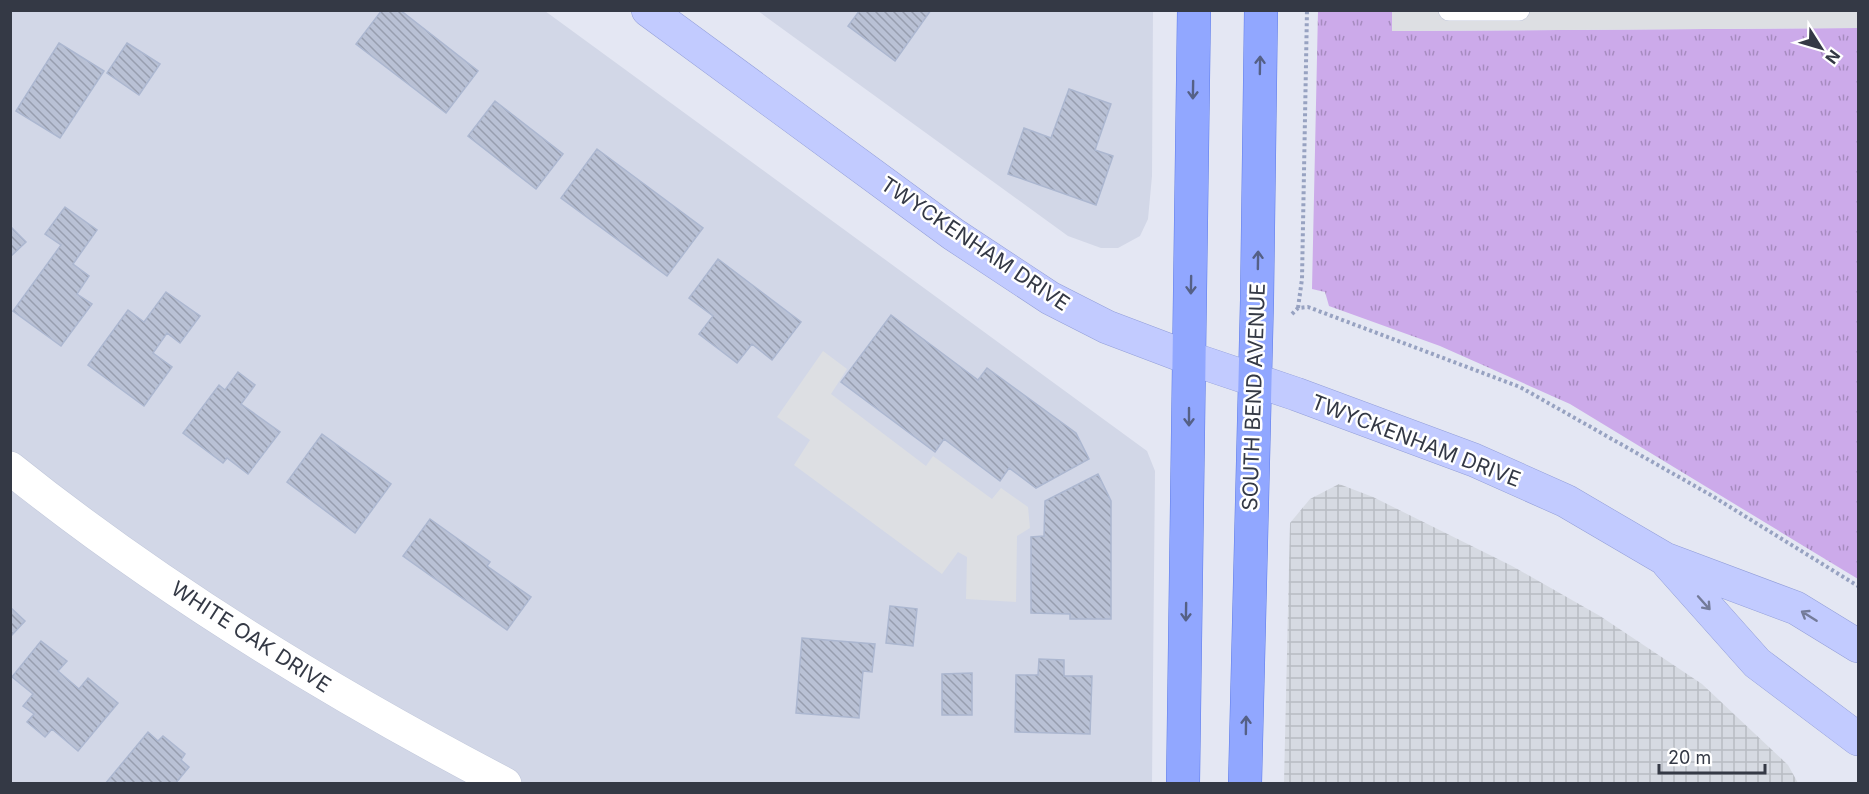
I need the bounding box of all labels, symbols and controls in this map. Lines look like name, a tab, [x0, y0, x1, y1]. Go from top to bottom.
north arrow	[1791, 18, 1851, 78]
text: N	[1821, 46, 1845, 68]
one-way arrow	[1254, 55, 1266, 75]
one-way arrow	[1187, 79, 1199, 99]
street label: TWYCKENHAM DRIVE	[876, 171, 1074, 316]
one-way arrow	[1252, 250, 1264, 270]
one-way arrow	[1185, 274, 1196, 294]
street label: SOUTH BEND AVENUE	[1237, 283, 1270, 511]
street label: TWYCKENHAM DRIVE	[1308, 389, 1524, 492]
one-way arrow	[1183, 406, 1195, 426]
street label: WHITE OAK DRIVE	[167, 576, 336, 698]
one-way arrow	[1697, 595, 1711, 610]
one-way arrow	[1180, 601, 1192, 621]
one-way arrow	[1801, 609, 1818, 621]
one-way arrow	[1241, 716, 1252, 736]
scale bar	[1659, 737, 1766, 775]
text: 20 m	[1668, 747, 1711, 768]

